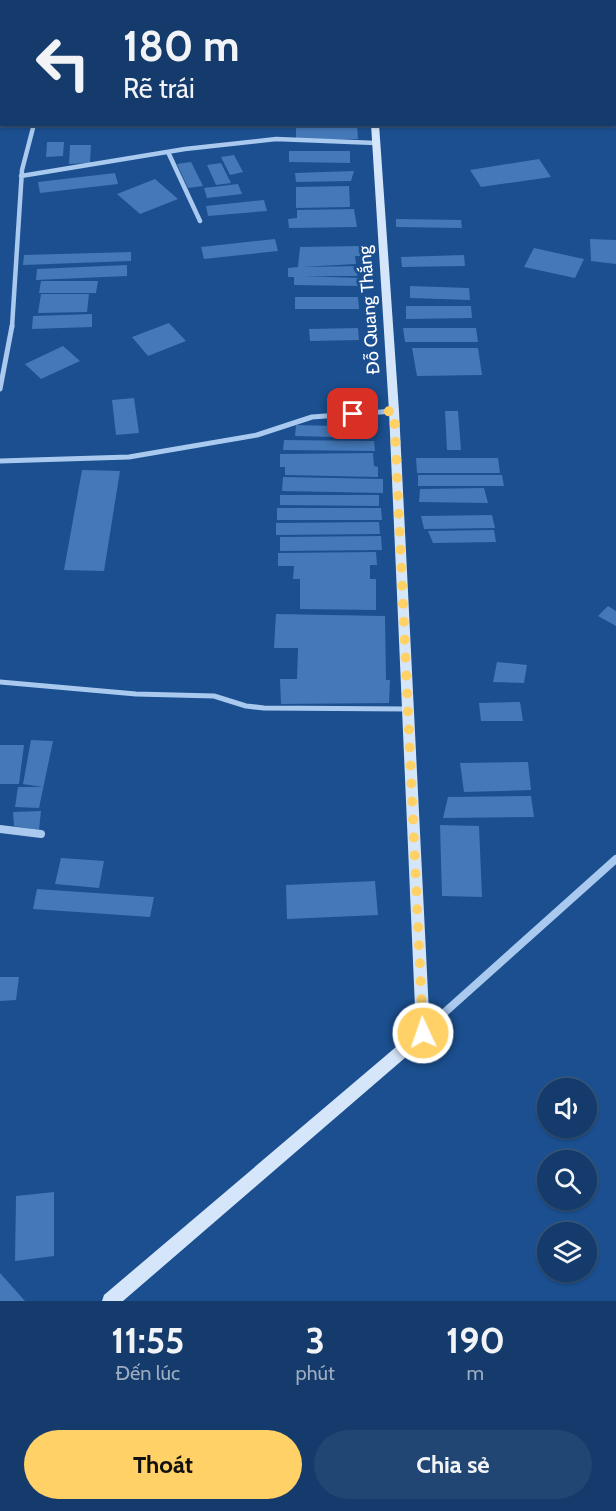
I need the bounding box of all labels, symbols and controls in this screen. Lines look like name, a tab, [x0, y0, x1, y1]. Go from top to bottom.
text: 180 m	[123, 20, 239, 72]
icon: left	[24, 24, 102, 102]
text: Rẽ trái	[123, 72, 195, 105]
street label: Đỗ Quang Thắng	[353, 244, 384, 375]
pin	[327, 388, 378, 439]
icon: arrive	[336, 397, 369, 430]
position arrow	[391, 1001, 455, 1065]
map controls	[537, 1078, 597, 1282]
button: sound	[537, 1078, 597, 1138]
button: search	[537, 1150, 597, 1210]
button: layers	[537, 1222, 597, 1282]
text: 11:55	[111, 1318, 184, 1362]
text: 3	[305, 1318, 325, 1362]
text: 190	[446, 1318, 505, 1362]
text: Đến lúc	[115, 1361, 180, 1385]
text: phút	[296, 1361, 335, 1385]
text: m	[467, 1361, 484, 1385]
button: Thoát	[24, 1430, 302, 1499]
button: Chia sẻ	[314, 1430, 592, 1499]

